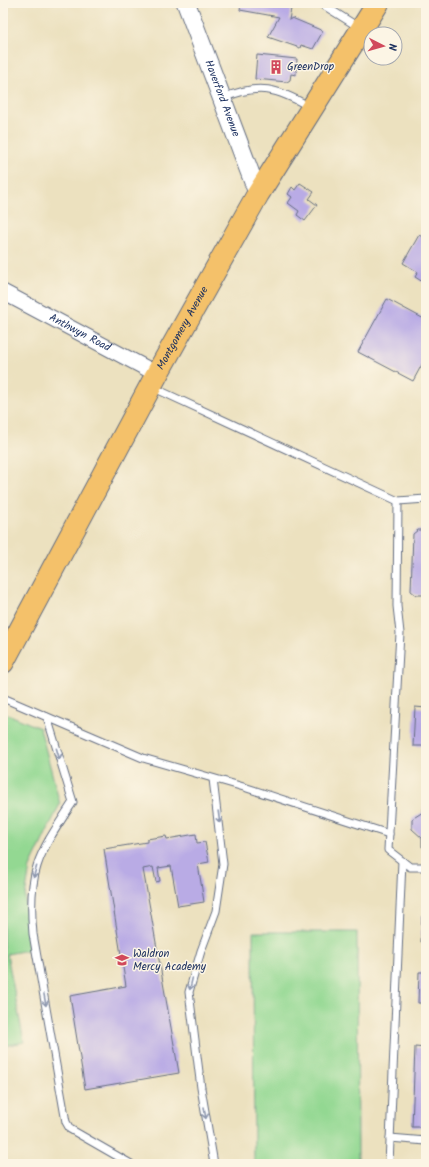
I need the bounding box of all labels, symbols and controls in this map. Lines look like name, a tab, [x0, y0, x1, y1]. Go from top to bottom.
north arrow	[363, 26, 403, 66]
text: N	[383, 43, 401, 51]
street label: Haverford Avenue	[199, 57, 245, 140]
place label: GreenDrop	[287, 58, 335, 76]
building icon: GreenDrop	[268, 59, 284, 75]
street label: Montgomery Avenue	[152, 283, 213, 373]
street label: Anthwyn Road	[46, 309, 114, 357]
one-way arrow	[55, 747, 62, 760]
one-way arrow	[215, 811, 222, 824]
one-way arrow	[31, 865, 38, 878]
place label: Waldron Mercy Academy	[133, 945, 207, 976]
school or university icon: Waldron Mercy Academy	[114, 952, 130, 968]
one-way arrow	[186, 977, 194, 990]
one-way arrow	[41, 993, 49, 1006]
one-way arrow	[201, 1106, 209, 1119]

